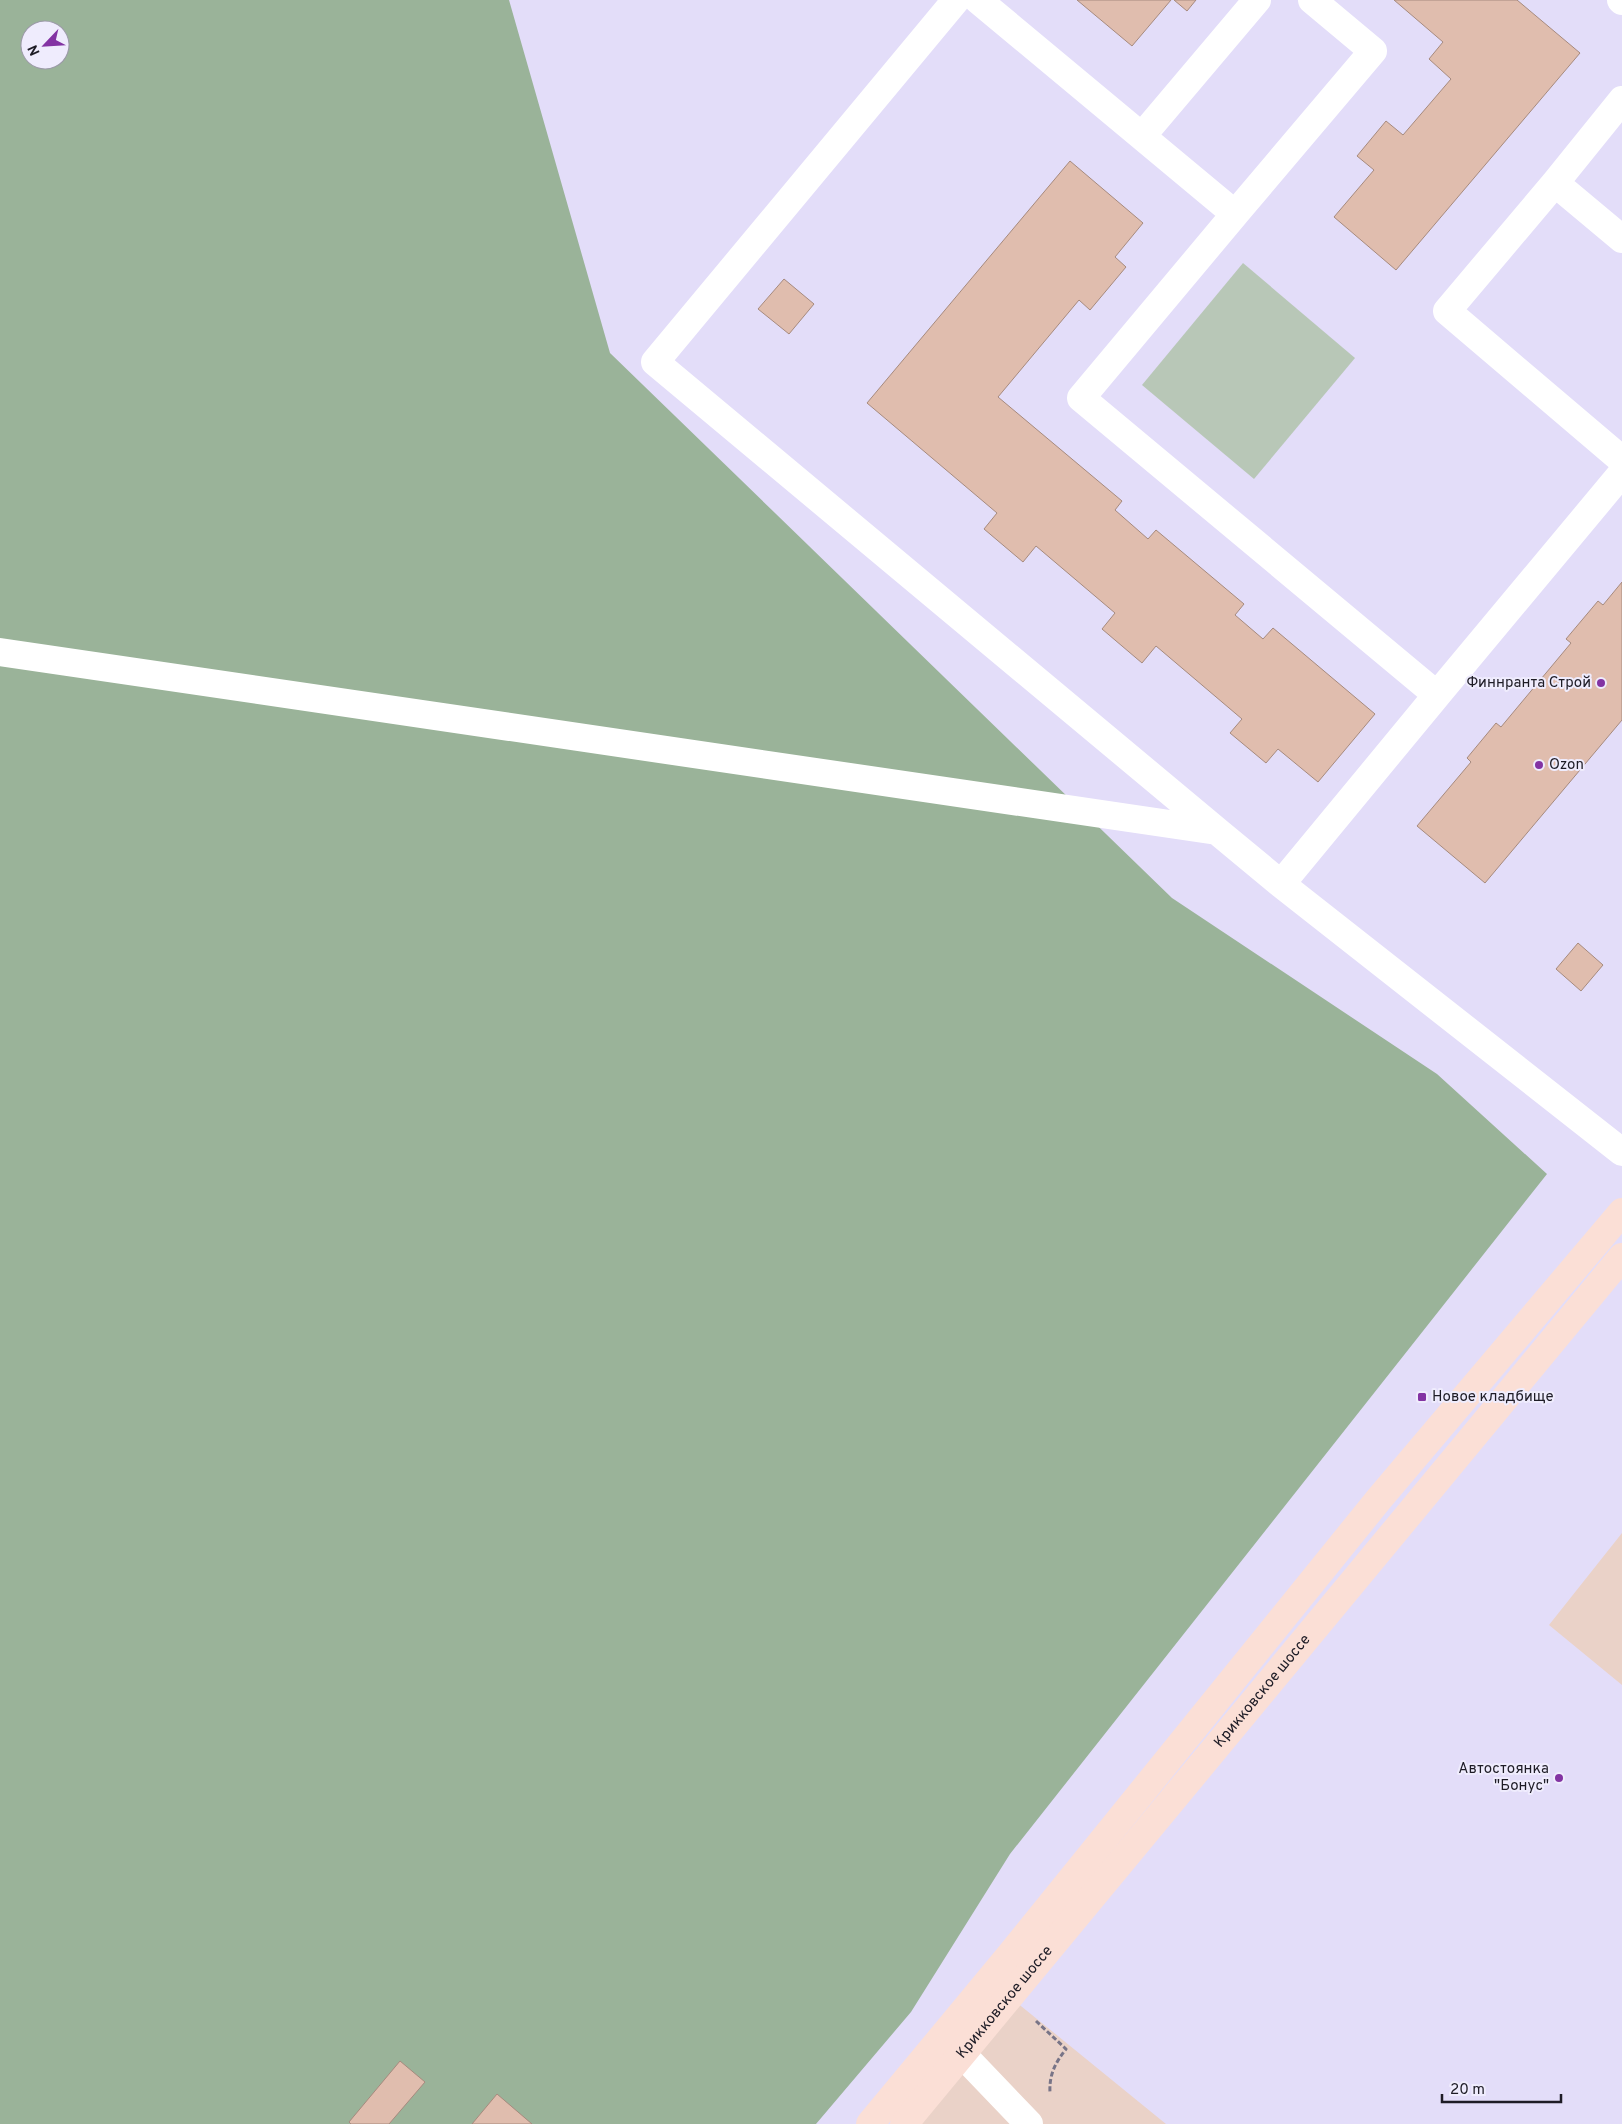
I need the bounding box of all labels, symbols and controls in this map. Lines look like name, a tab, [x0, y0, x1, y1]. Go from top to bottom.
north arrow	[20, 20, 70, 70]
text: N	[25, 42, 44, 58]
place label: Финнранта Строй	[1466, 674, 1591, 693]
marker: Финнранта Строй	[1595, 677, 1607, 689]
place label: Ozon	[1549, 756, 1584, 775]
marker: Ozon	[1533, 759, 1545, 771]
place label: Новое кладбище	[1432, 1388, 1554, 1407]
marker: Новое кладбище	[1416, 1391, 1428, 1403]
street label: Крикковское шоссе	[1210, 1631, 1315, 1752]
place label: Автостоянка "Бонус"	[1458, 1760, 1549, 1796]
marker: Автостоянка "Бонус"	[1553, 1772, 1565, 1784]
street label: Крикковское шоссе	[952, 1942, 1057, 2063]
scale bar	[1442, 2072, 1561, 2104]
text: 20 m	[1450, 2081, 1485, 2100]

